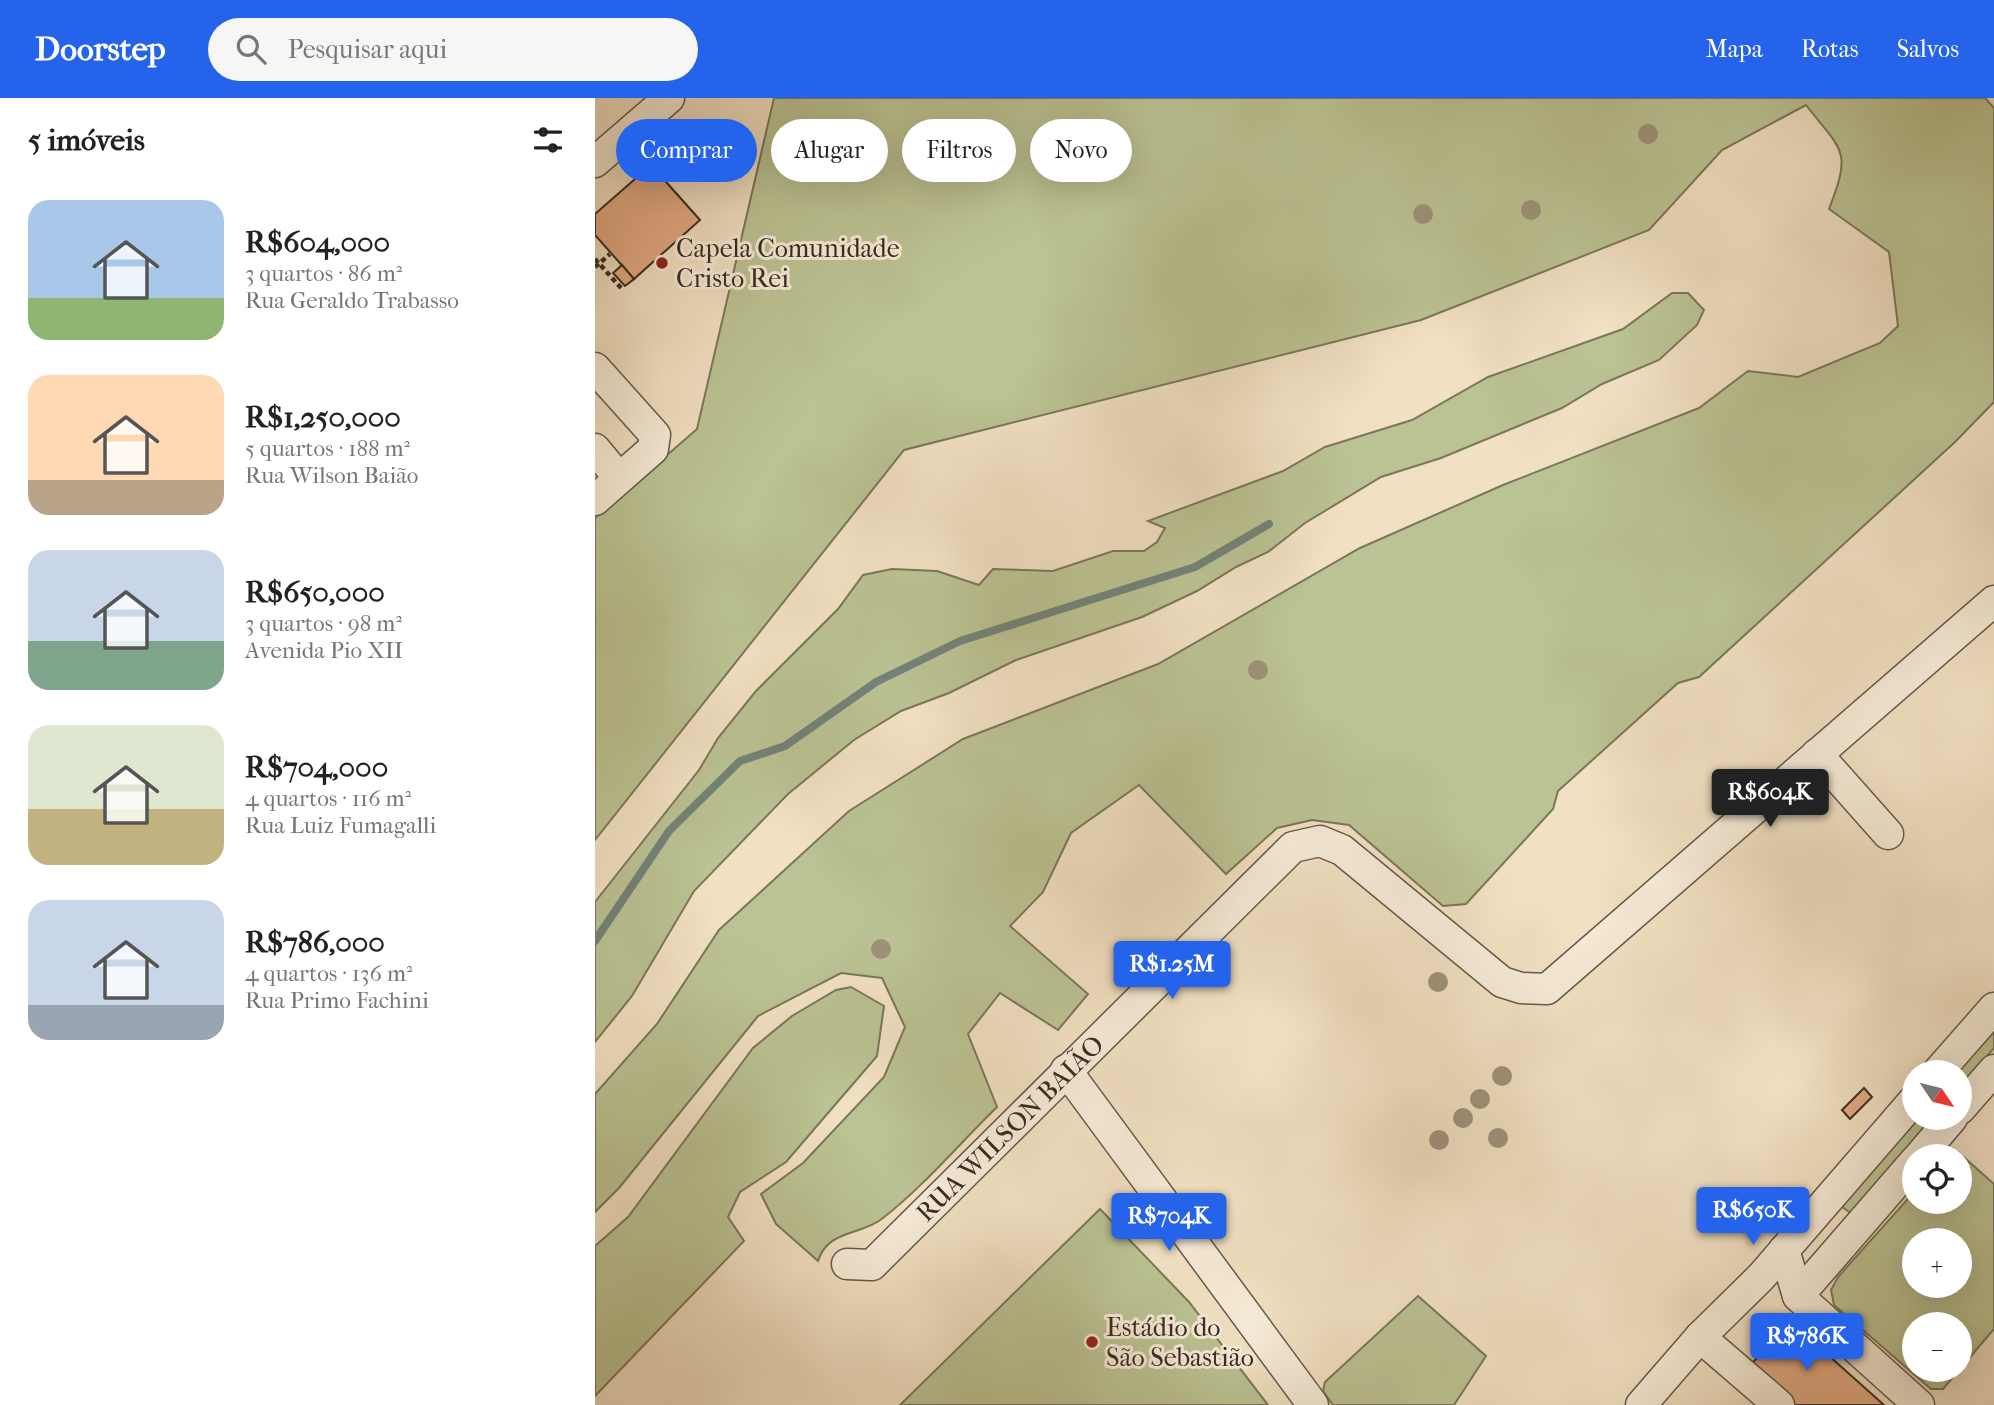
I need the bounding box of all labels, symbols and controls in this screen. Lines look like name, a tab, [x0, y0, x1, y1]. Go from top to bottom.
search box	[208, 18, 698, 81]
text: Doorstep	[35, 30, 166, 69]
icon: search	[232, 30, 270, 68]
text: Pesquisar aqui	[288, 34, 447, 65]
text: Mapa	[1706, 35, 1763, 63]
text: Rotas	[1801, 35, 1859, 63]
text: Salvos	[1897, 35, 1959, 63]
chip: Comprar	[616, 119, 757, 182]
chip: Alugar	[771, 119, 888, 182]
chip: Filtros	[902, 119, 1016, 182]
chip: Novo	[1030, 119, 1132, 182]
icon: filters	[529, 121, 567, 159]
text: 5 imóveis	[28, 123, 145, 158]
text: R$604,000	[245, 225, 390, 260]
icon: home	[84, 228, 168, 312]
place label: Capela Comunidade Cristo Rei	[676, 233, 900, 294]
marker: Capela Comunidade Cristo Rei	[654, 255, 670, 271]
text: 3 quartos · 86 m²	[245, 260, 402, 287]
text: Rua Geraldo Trabasso	[245, 287, 459, 314]
text: R$1,250,000	[245, 400, 401, 435]
icon: home	[84, 403, 168, 487]
text: 5 quartos · 188 m²	[245, 435, 410, 462]
text: Rua Wilson Baião	[245, 462, 418, 489]
text: R$650,000	[245, 575, 385, 610]
icon: home	[84, 578, 168, 662]
text: 3 quartos · 98 m²	[245, 610, 402, 637]
text: Avenida Pio XII	[245, 637, 403, 664]
text: R$704,000	[245, 750, 388, 785]
icon: home	[84, 753, 168, 837]
pin: R$604K	[1713, 770, 1827, 829]
text: R$604K	[1728, 778, 1812, 805]
text: 4 quartos · 116 m²	[245, 785, 411, 812]
text: Rua Luiz Fumagalli	[245, 812, 436, 839]
text: R$786,000	[245, 925, 385, 960]
icon: home	[84, 928, 168, 1012]
pin: R$1.25M	[1107, 942, 1237, 1001]
text: R$1.25M	[1130, 950, 1214, 977]
text: 4 quartos · 136 m²	[245, 960, 413, 987]
text: Rua Primo Fachini	[245, 987, 429, 1014]
street label: RUA WILSON BAIÃO	[910, 1029, 1110, 1228]
north arrow	[1902, 1060, 1972, 1130]
map controls	[1902, 1060, 1972, 1382]
button: locate	[1902, 1144, 1972, 1214]
pin: R$650K	[1696, 1188, 1810, 1247]
pin: R$704K	[1112, 1194, 1226, 1253]
text: R$650K	[1712, 1196, 1794, 1223]
text: R$704K	[1127, 1202, 1211, 1229]
button: +	[1902, 1228, 1972, 1298]
place label: Estádio do São Sebastião	[1106, 1312, 1254, 1373]
button: −	[1902, 1312, 1972, 1382]
pin: R$786K	[1750, 1314, 1864, 1373]
text: R$786K	[1766, 1322, 1848, 1349]
marker: Estádio do São Sebastião	[1084, 1334, 1100, 1350]

